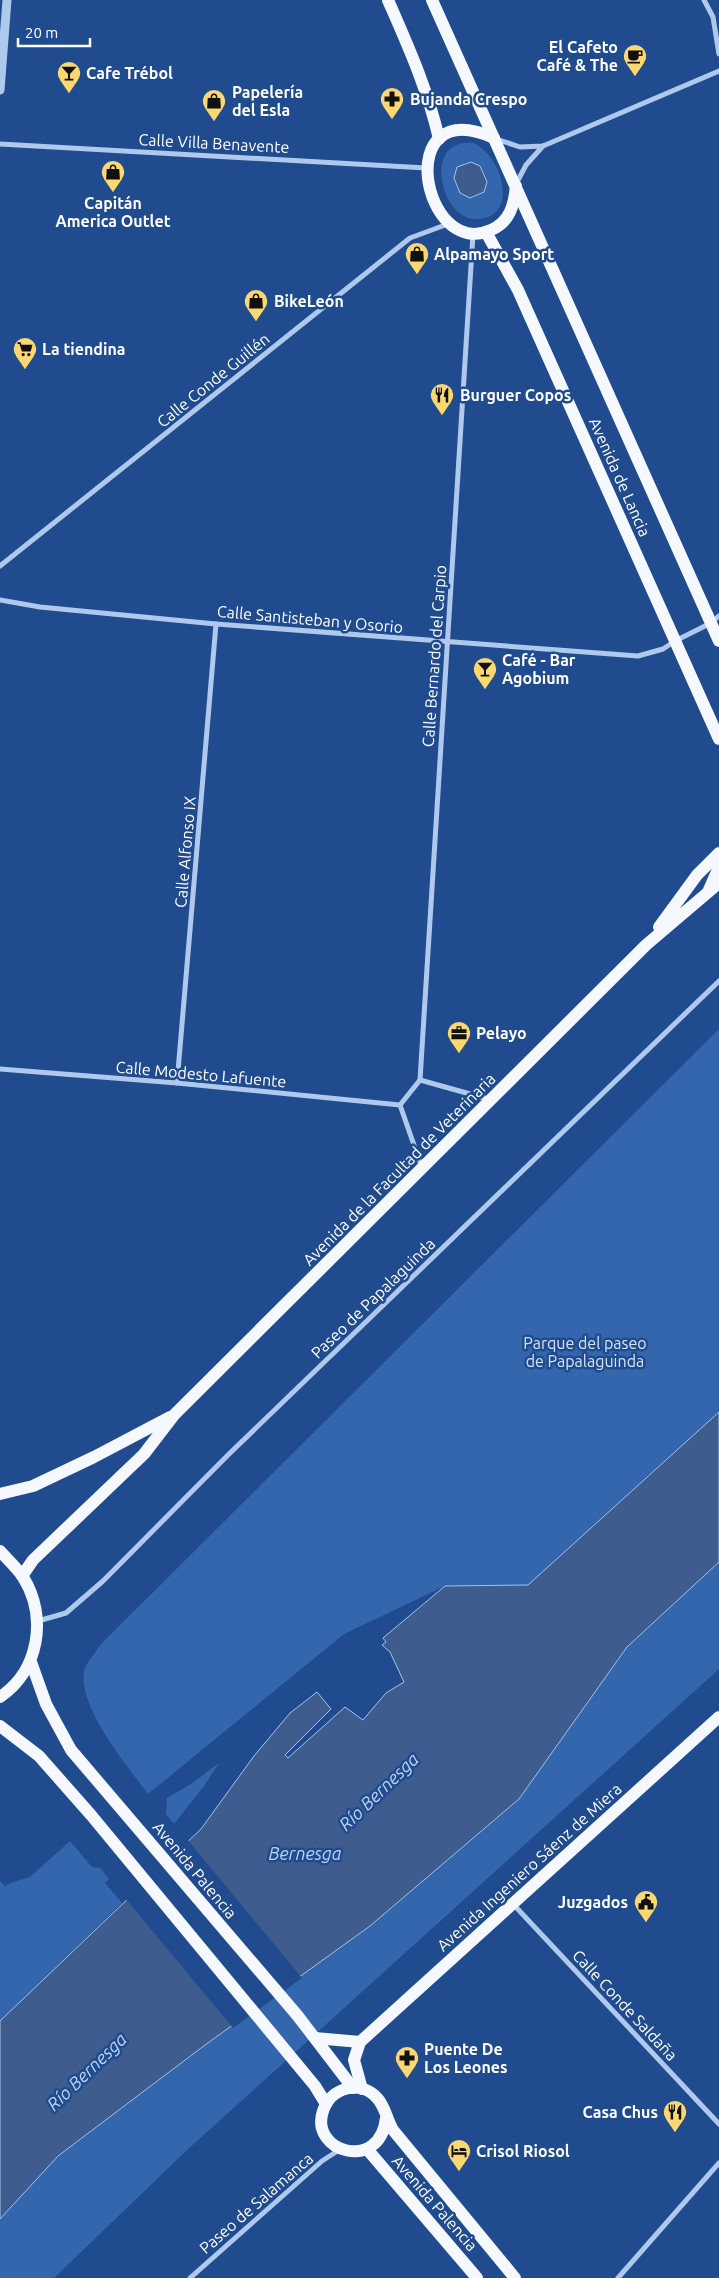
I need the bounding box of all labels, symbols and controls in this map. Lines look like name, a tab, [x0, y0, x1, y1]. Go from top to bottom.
scale bar	[18, 15, 90, 47]
text: 20 m	[25, 24, 58, 41]
place label: El Cafeto Café & The	[536, 38, 618, 74]
cafe icon: El Cafeto Café & The	[622, 43, 648, 77]
bar icon: Cafe Trébol	[56, 60, 82, 94]
place label: Cafe Trébol	[86, 64, 173, 82]
place label: Papelería del Esla	[232, 83, 303, 119]
pharmacy icon: Bujanda Crespo	[379, 86, 405, 120]
shop icon: Papelería del Esla	[201, 88, 227, 122]
place label: Bujanda Crespo	[410, 90, 527, 108]
street label: Calle Villa Benavente	[138, 130, 290, 156]
shop icon: Capitán America Outlet	[100, 159, 126, 193]
place label: Capitán America Outlet	[55, 194, 171, 230]
shop icon: Alpamayo Sport	[404, 241, 430, 275]
place label: Alpamayo Sport	[434, 245, 554, 263]
shop icon: BikeLeón	[243, 288, 269, 322]
place label: BikeLeón	[274, 292, 344, 310]
street label: Calle Conde Guillén	[153, 329, 273, 431]
supermarket icon: La tiendina	[12, 336, 38, 370]
place label: La tiendina	[42, 340, 125, 358]
restaurant icon: Burguer Copos	[429, 382, 455, 416]
place label: Burguer Copos	[460, 386, 571, 404]
street label: Avenida de Lancia	[586, 415, 654, 539]
street label: Calle Bernardo del Carpio	[419, 564, 449, 748]
street label: Calle Santisteban y Osorio	[216, 602, 404, 636]
place label: Café - Bar Agobium	[502, 651, 576, 687]
bar icon: Café - Bar Agobium	[472, 656, 498, 690]
street label: Calle Alfonso IX	[171, 795, 199, 909]
office icon: Pelayo	[446, 1020, 472, 1054]
place label: Pelayo	[476, 1024, 527, 1042]
street label: Calle Modesto Lafuente	[115, 1058, 287, 1090]
street label: Avenida de la Facultad de Veterinaria	[299, 1069, 499, 1269]
street label: Paseo de Papalaguinda	[307, 1234, 439, 1362]
park label: Parque del paseo de Papalaguinda	[523, 1334, 647, 1370]
water label: Río Bernesga	[334, 1748, 422, 1834]
street label: Avenida Ingeniero Sáenz de Miera	[433, 1779, 625, 1955]
street label: Avenida Palencia	[149, 1818, 241, 1922]
water label: Bernesga	[268, 1843, 342, 1863]
public building icon: Juzgados	[633, 1889, 659, 1923]
place label: Juzgados	[558, 1893, 628, 1911]
street label: Calle Conde Saldaña	[569, 1946, 681, 2064]
water label: Río Bernesga	[42, 2028, 130, 2114]
place label: Puente De Los Leones	[424, 2040, 508, 2076]
pharmacy icon: Puente De Los Leones	[394, 2045, 420, 2079]
restaurant icon: Casa Chus	[662, 2099, 688, 2133]
place label: Casa Chus	[582, 2103, 658, 2121]
hotel icon: Crisol Riosol	[446, 2138, 472, 2172]
place label: Crisol Riosol	[476, 2142, 570, 2160]
street label: Paseo de Salamanca	[196, 2149, 316, 2257]
street label: Avenida Palencia	[389, 2152, 481, 2254]

